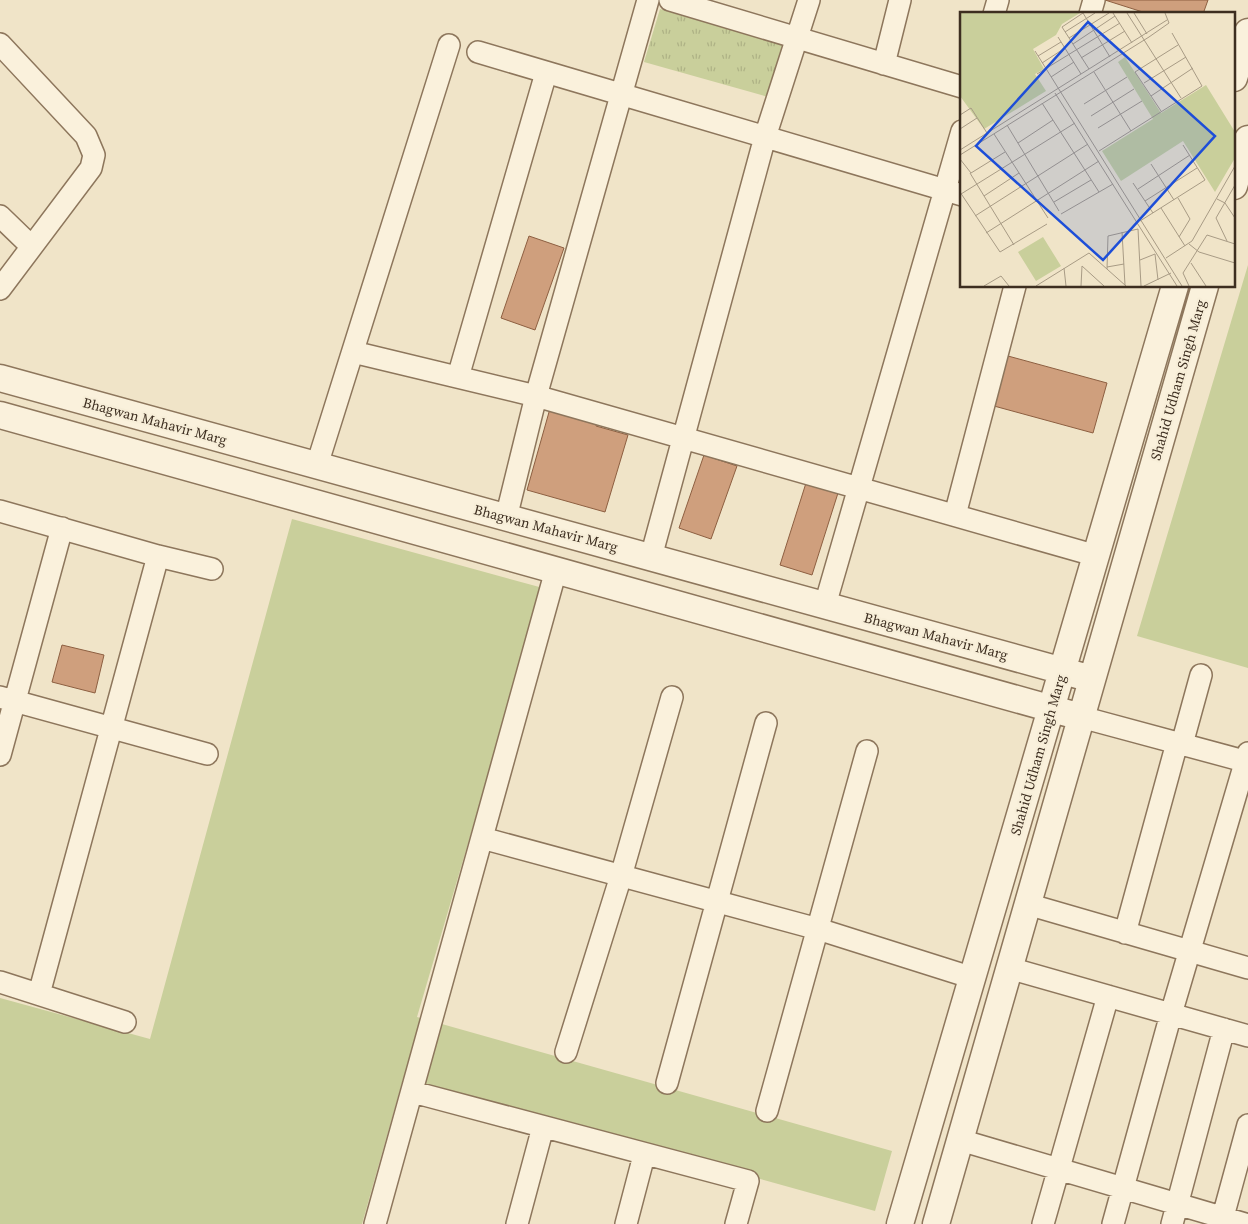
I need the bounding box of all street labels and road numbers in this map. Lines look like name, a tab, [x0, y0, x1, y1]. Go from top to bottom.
street label: Shahid Udham Singh Marg	[1145, 297, 1211, 463]
street label: Bhagwan Mahavir Marg	[81, 392, 229, 450]
street label: Bhagwan Mahavir Marg	[472, 499, 620, 557]
street label: Bhagwan Mahavir Marg	[862, 607, 1010, 665]
street label: Shahid Udham Singh Marg	[1005, 672, 1071, 838]

